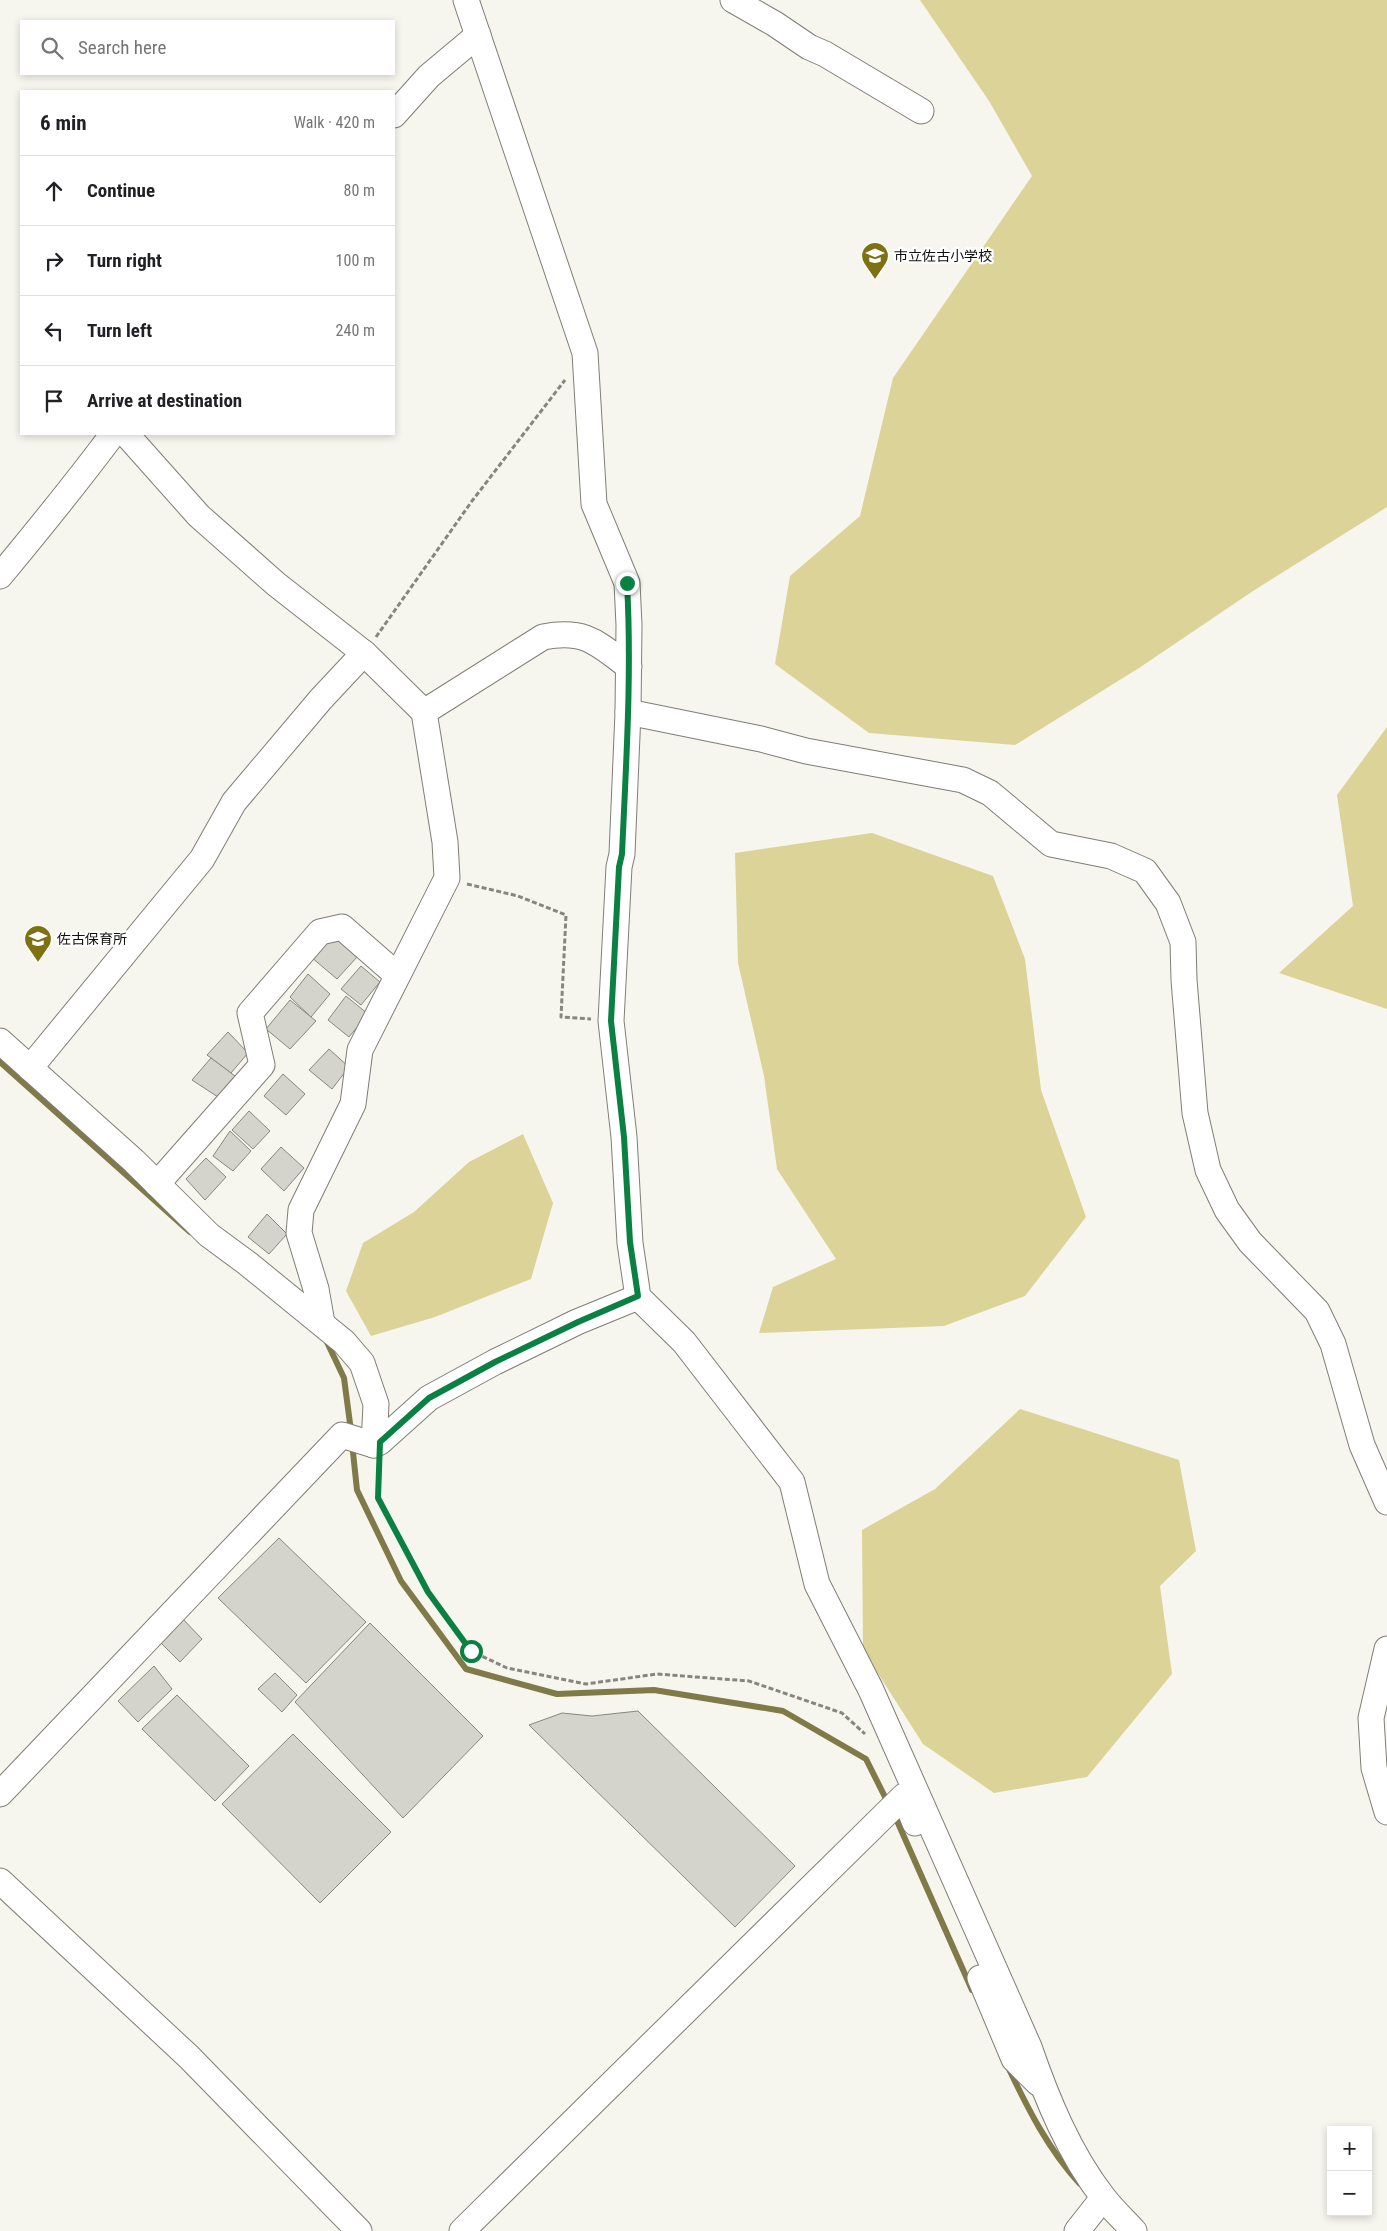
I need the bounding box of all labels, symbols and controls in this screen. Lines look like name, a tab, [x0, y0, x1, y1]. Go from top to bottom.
search box	[20, 20, 395, 75]
icon: search	[38, 34, 66, 62]
text: Search here	[78, 36, 166, 59]
text: 6 min	[40, 111, 87, 135]
text: Walk · 420 m	[294, 113, 375, 132]
icon: ahead	[40, 177, 68, 205]
text: Continue	[87, 179, 155, 202]
text: 80 m	[343, 181, 375, 200]
school or university icon: 市立佐古小学校	[860, 241, 890, 280]
icon: right	[40, 247, 68, 275]
place label: 市立佐古小学校	[894, 248, 992, 264]
text: Turn right	[87, 249, 162, 272]
text: 100 m	[336, 251, 375, 270]
icon: left	[40, 317, 68, 345]
text: Turn left	[87, 319, 152, 342]
text: 240 m	[336, 321, 375, 340]
icon: arrive	[40, 387, 68, 415]
text: Arrive at destination	[87, 389, 242, 412]
route end	[616, 572, 639, 595]
school or university icon: 佐古保育所	[23, 924, 53, 963]
place label: 佐古保育所	[57, 931, 127, 947]
route start	[460, 1640, 483, 1663]
map controls	[1327, 2126, 1372, 2216]
button: +	[1327, 2126, 1372, 2171]
button: −	[1327, 2171, 1372, 2216]

